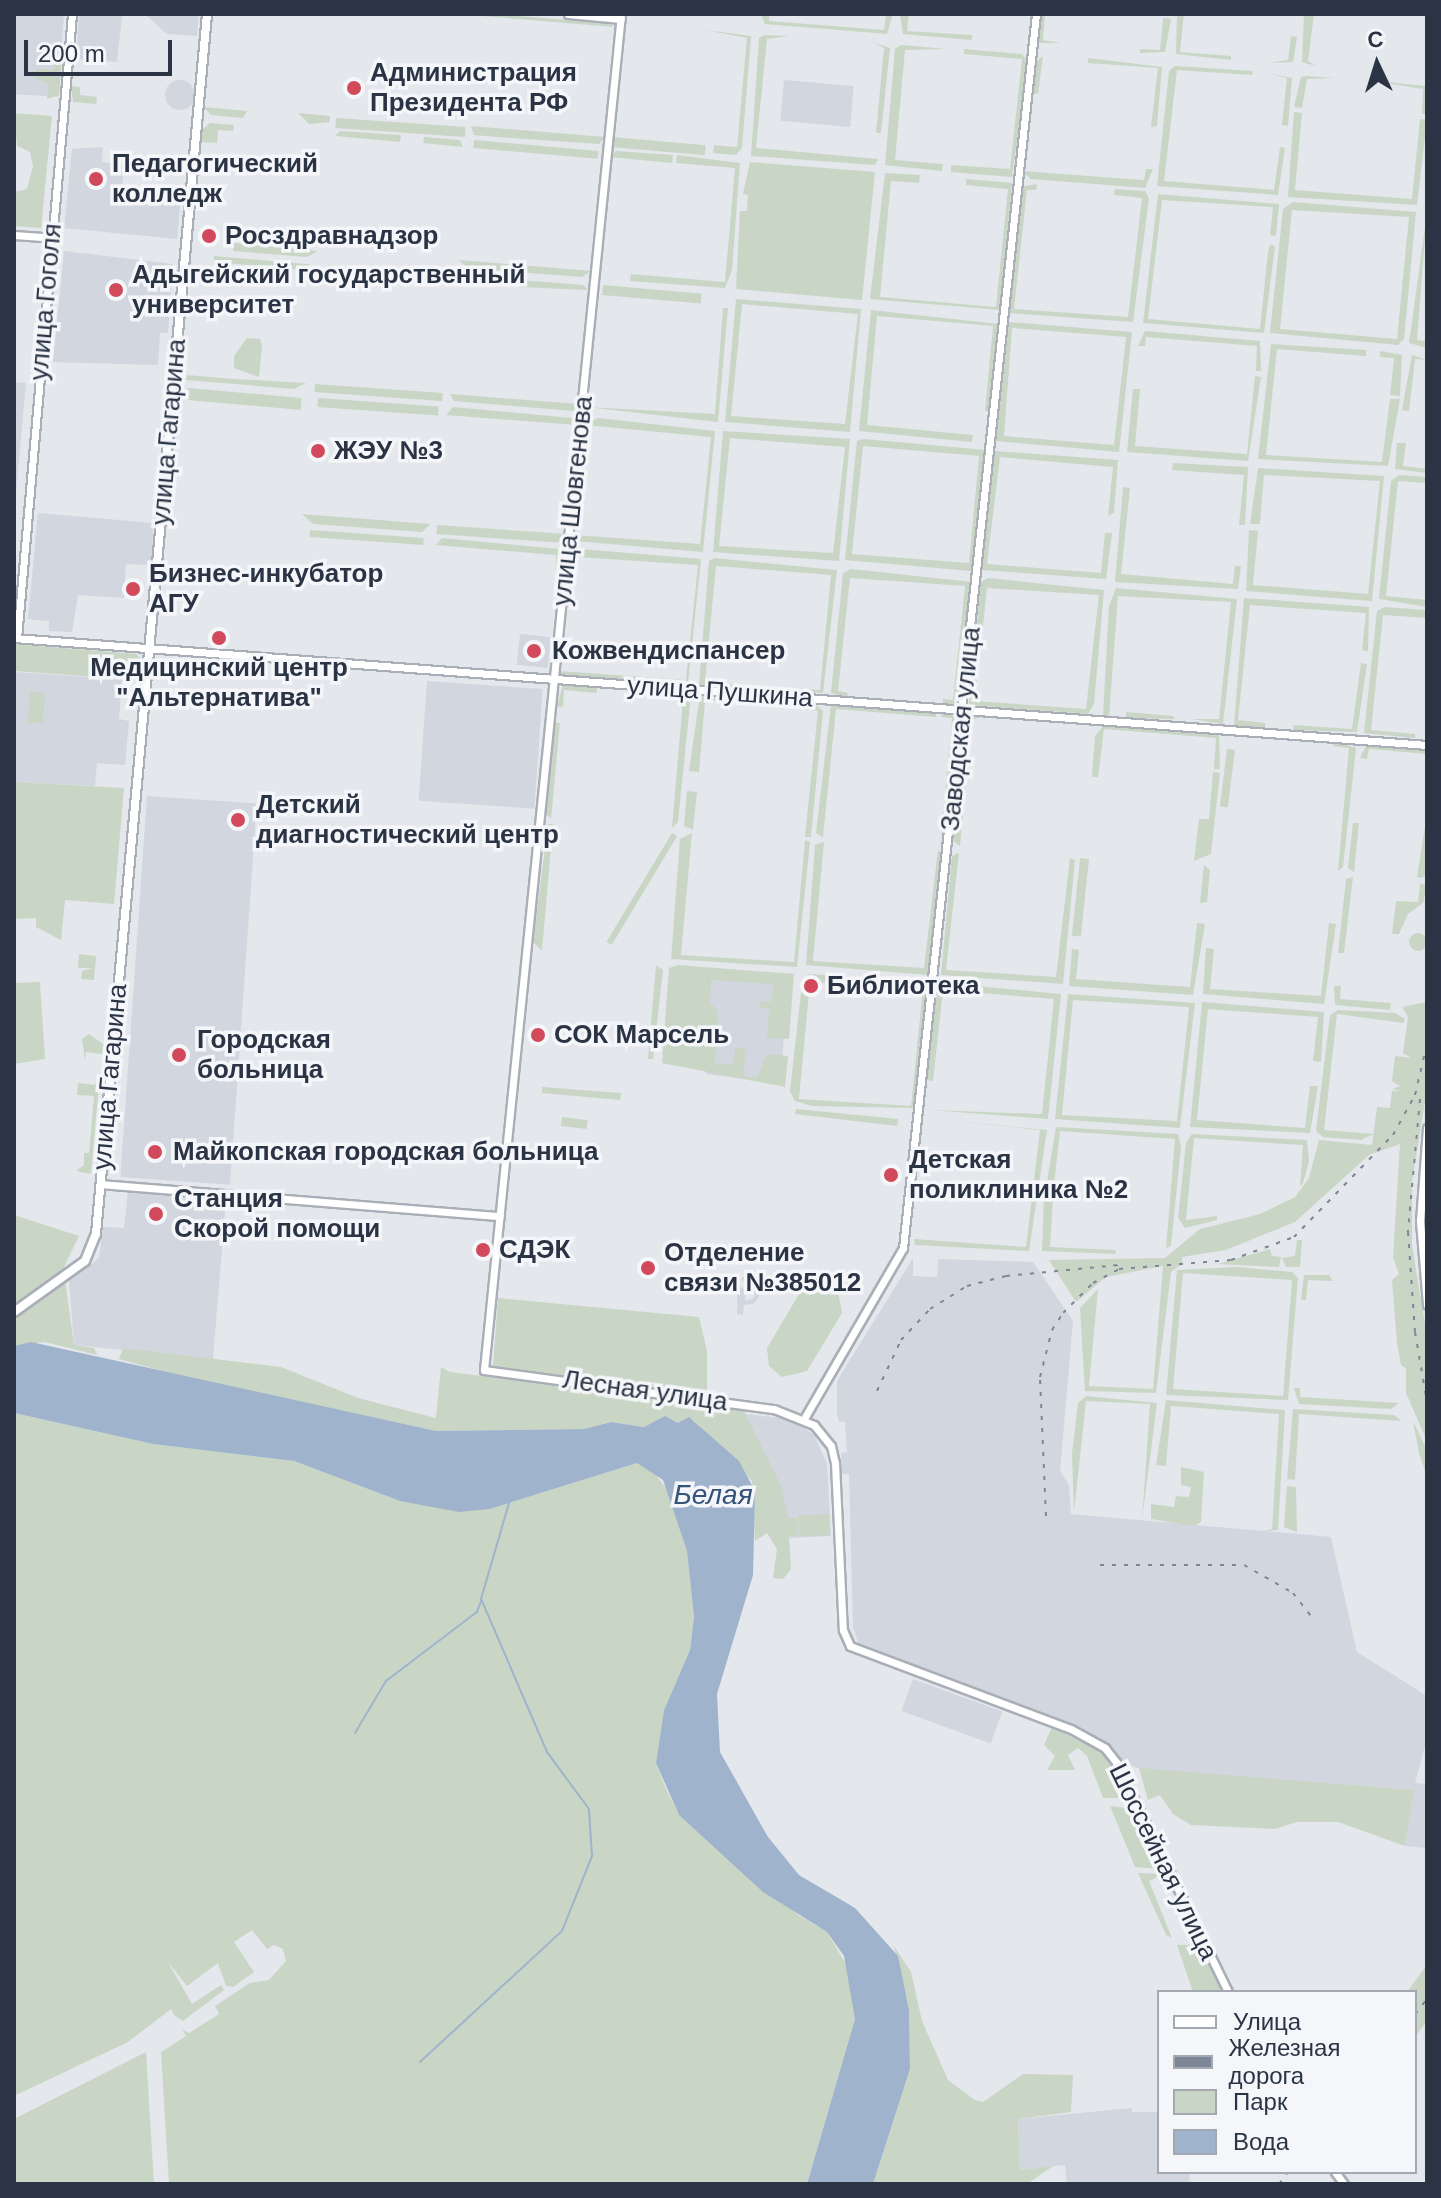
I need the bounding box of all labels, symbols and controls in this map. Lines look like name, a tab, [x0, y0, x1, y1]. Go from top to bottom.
scale bar	[28, 24, 176, 74]
north arrow	[1337, 24, 1417, 104]
text: С	[1366, 27, 1384, 53]
text: 200 m	[38, 40, 105, 67]
place label: Администрация Президента РФ	[370, 57, 577, 118]
marker: Администрация Президента РФ	[345, 79, 363, 97]
place label: Педагогический колледж	[112, 148, 318, 210]
marker: Педагогический колледж	[87, 170, 105, 188]
place label: Росздравнадзор	[225, 220, 438, 252]
street label: улица Гоголя	[24, 222, 68, 382]
marker: Росздравнадзор	[200, 227, 218, 245]
place label: Адыгейский государственный университет	[132, 259, 525, 320]
marker: Адыгейский государственный университет	[107, 281, 125, 299]
street label: улица Гагарина	[145, 338, 193, 526]
street label: улица Шовгенова	[546, 394, 600, 608]
place label: ЖЭУ №3	[334, 435, 443, 467]
marker: ЖЭУ №3	[309, 442, 327, 460]
place label: Бизнес-инкубатор АГУ	[149, 558, 383, 620]
marker: Бизнес-инкубатор АГУ	[124, 580, 142, 598]
street label: Заводская улица	[935, 625, 987, 833]
marker: Медицинский центр "Альтернатива"	[208, 627, 230, 649]
place label: Кожвендиспансер	[552, 635, 785, 667]
marker: Кожвендиспансер	[523, 640, 545, 662]
place label: Медицинский центр "Альтернатива"	[90, 652, 348, 714]
street label: улица Пушкина	[626, 670, 814, 714]
place label: Детский диагностический центр	[256, 789, 559, 850]
marker: Детский диагностический центр	[227, 809, 249, 831]
place label: Библиотека	[827, 970, 979, 1002]
marker: Библиотека	[802, 977, 820, 995]
street label: улица Гагарина	[86, 983, 134, 1171]
place label: СОК Марсель	[554, 1019, 729, 1051]
place label: Городская больница	[197, 1024, 331, 1086]
marker: СОК Марсель	[529, 1026, 547, 1044]
marker: Городская больница	[168, 1044, 190, 1066]
place label: Майкопская городская больница	[173, 1136, 599, 1168]
marker: Майкопская городская больница	[144, 1141, 166, 1163]
place label: Детская поликлиника №2	[909, 1144, 1128, 1206]
marker: Детская поликлиника №2	[880, 1164, 902, 1186]
place label: Станция Скорой помощи	[174, 1183, 380, 1244]
marker: Станция Скорой помощи	[145, 1203, 167, 1225]
place label: СДЭК	[499, 1234, 570, 1266]
place label: Отделение связи №385012	[664, 1237, 861, 1298]
marker: СДЭК	[474, 1241, 492, 1259]
marker: Отделение связи №385012	[639, 1259, 657, 1277]
street label: Лесная улица	[561, 1364, 729, 1418]
water label: Белая	[673, 1478, 753, 1512]
street label: Шоссейная улица	[1102, 1759, 1224, 1965]
legend	[1157, 1990, 1417, 2174]
text: Улица	[1233, 2008, 1301, 2035]
text: Железная дорога	[1229, 2034, 1340, 2089]
text: Парк	[1233, 2088, 1287, 2115]
text: Вода	[1233, 2128, 1289, 2155]

